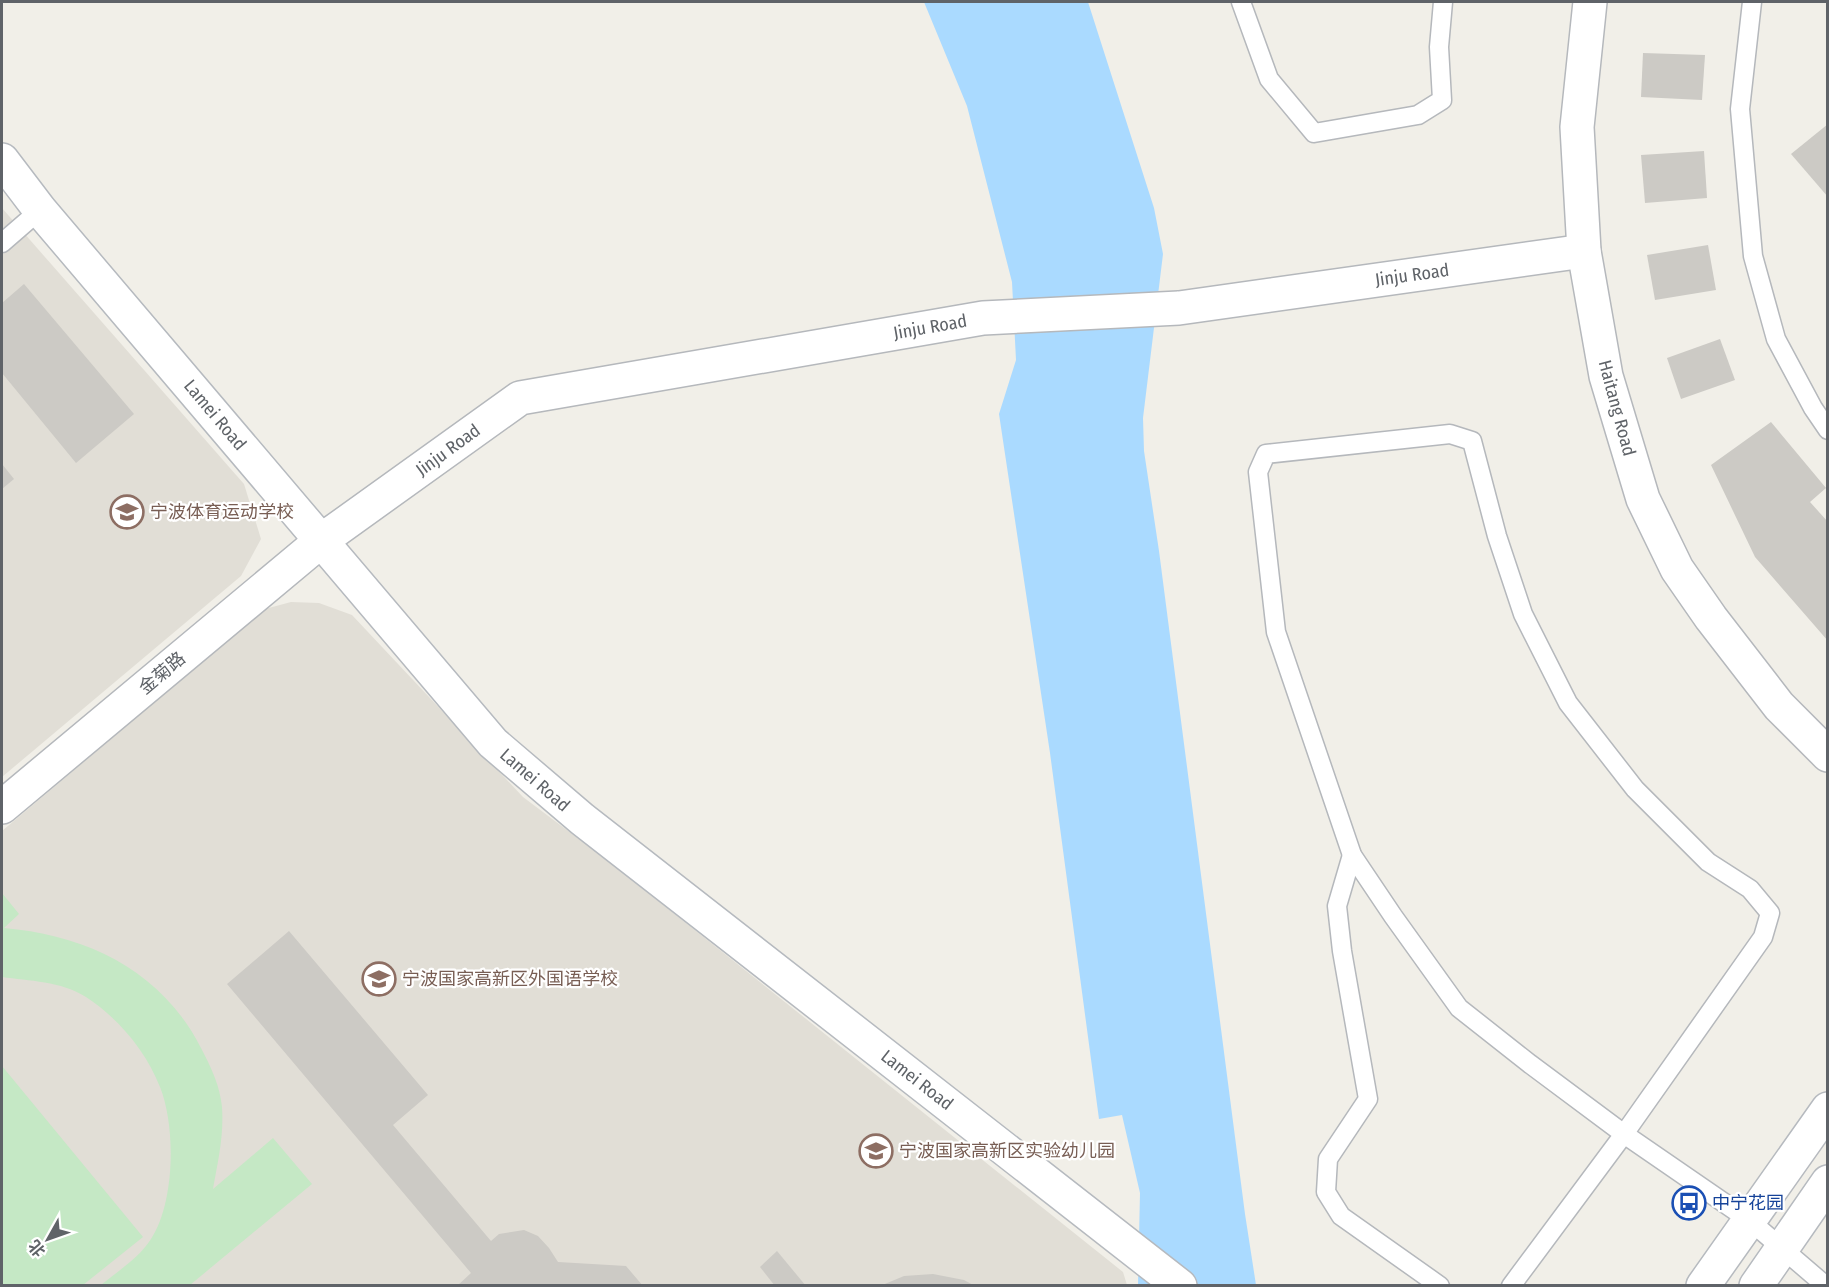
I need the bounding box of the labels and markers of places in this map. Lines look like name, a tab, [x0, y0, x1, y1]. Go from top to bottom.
school or university icon: 宁波体育运动学校	[109, 494, 145, 530]
place label: 宁波体育运动学校	[150, 501, 294, 523]
school or university icon: 宁波国家高新区外国语学校	[361, 961, 397, 997]
place label: 宁波国家高新区外国语学校	[402, 968, 618, 990]
school or university icon: 宁波国家高新区实验幼儿园	[858, 1133, 894, 1169]
place label: 宁波国家高新区实验幼儿园	[899, 1140, 1115, 1162]
bus stop icon: 中宁花园	[1671, 1185, 1707, 1221]
place label: 中宁花园	[1712, 1192, 1784, 1214]

